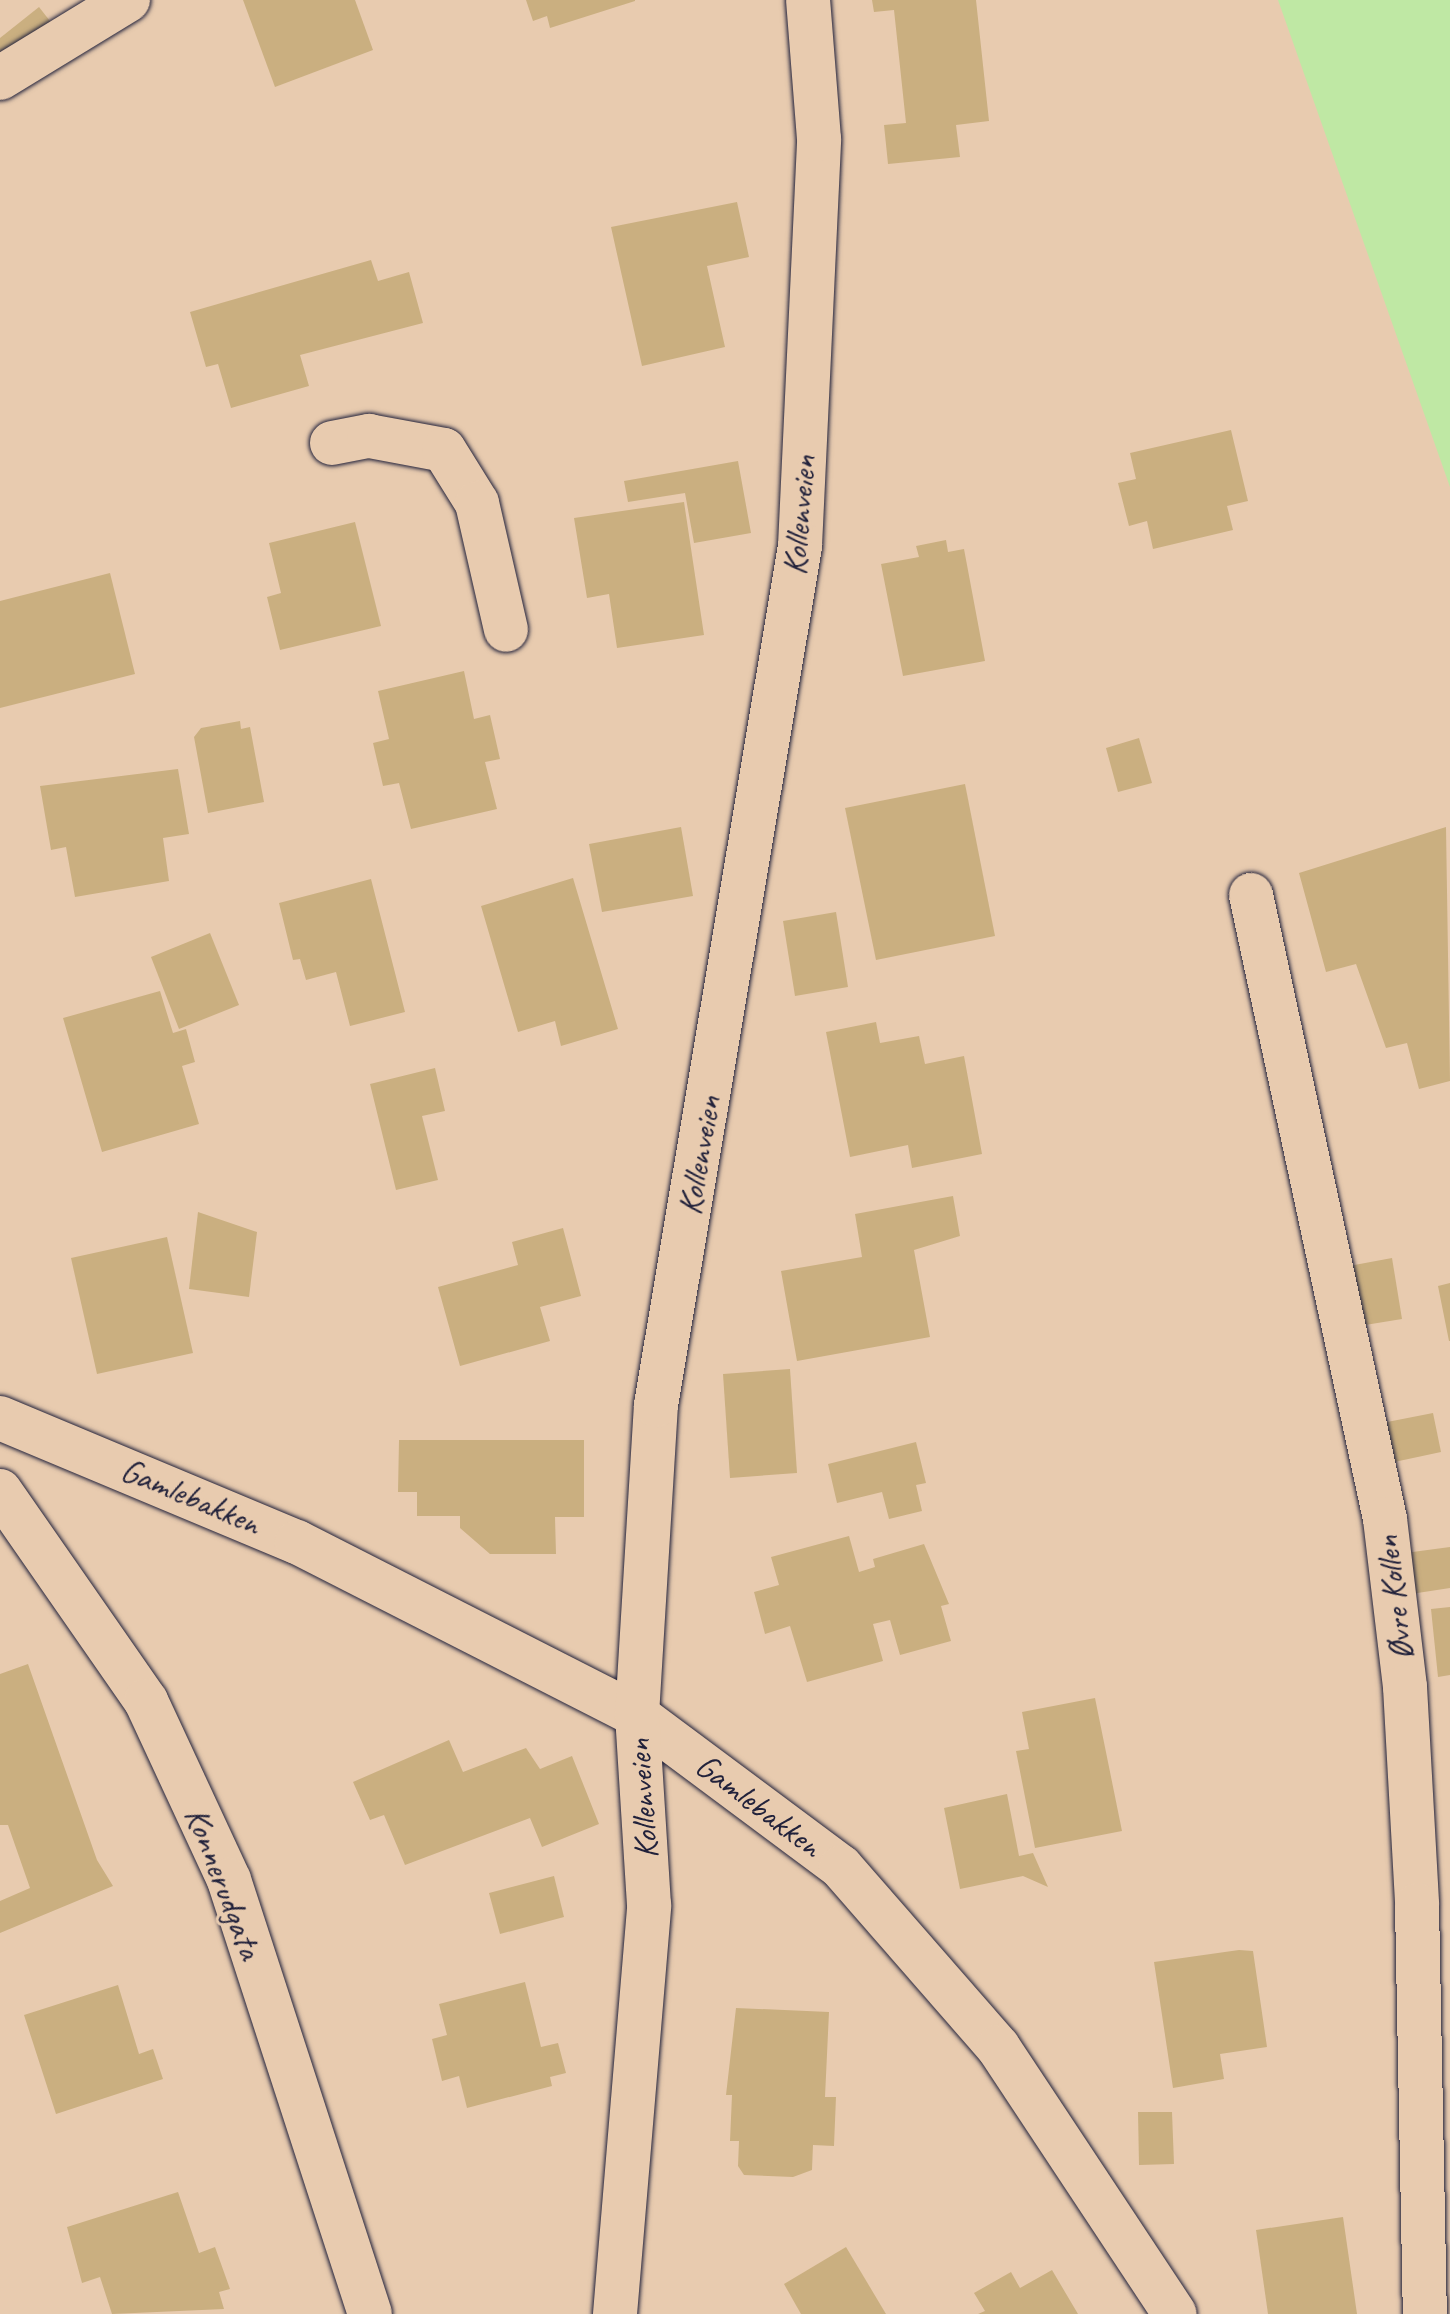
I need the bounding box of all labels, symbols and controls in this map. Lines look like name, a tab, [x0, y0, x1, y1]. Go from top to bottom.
street label: Kollenveien	[773, 453, 825, 577]
street label: Kollenveien	[668, 1092, 730, 1218]
street label: Gamlebakken	[115, 1448, 267, 1544]
street label: Øvre Kollen	[1366, 1534, 1422, 1662]
street label: Kollenveien	[617, 1738, 667, 1860]
street label: Gamlebakken	[688, 1744, 830, 1866]
street label: Konnerudgata	[176, 1802, 272, 1964]

